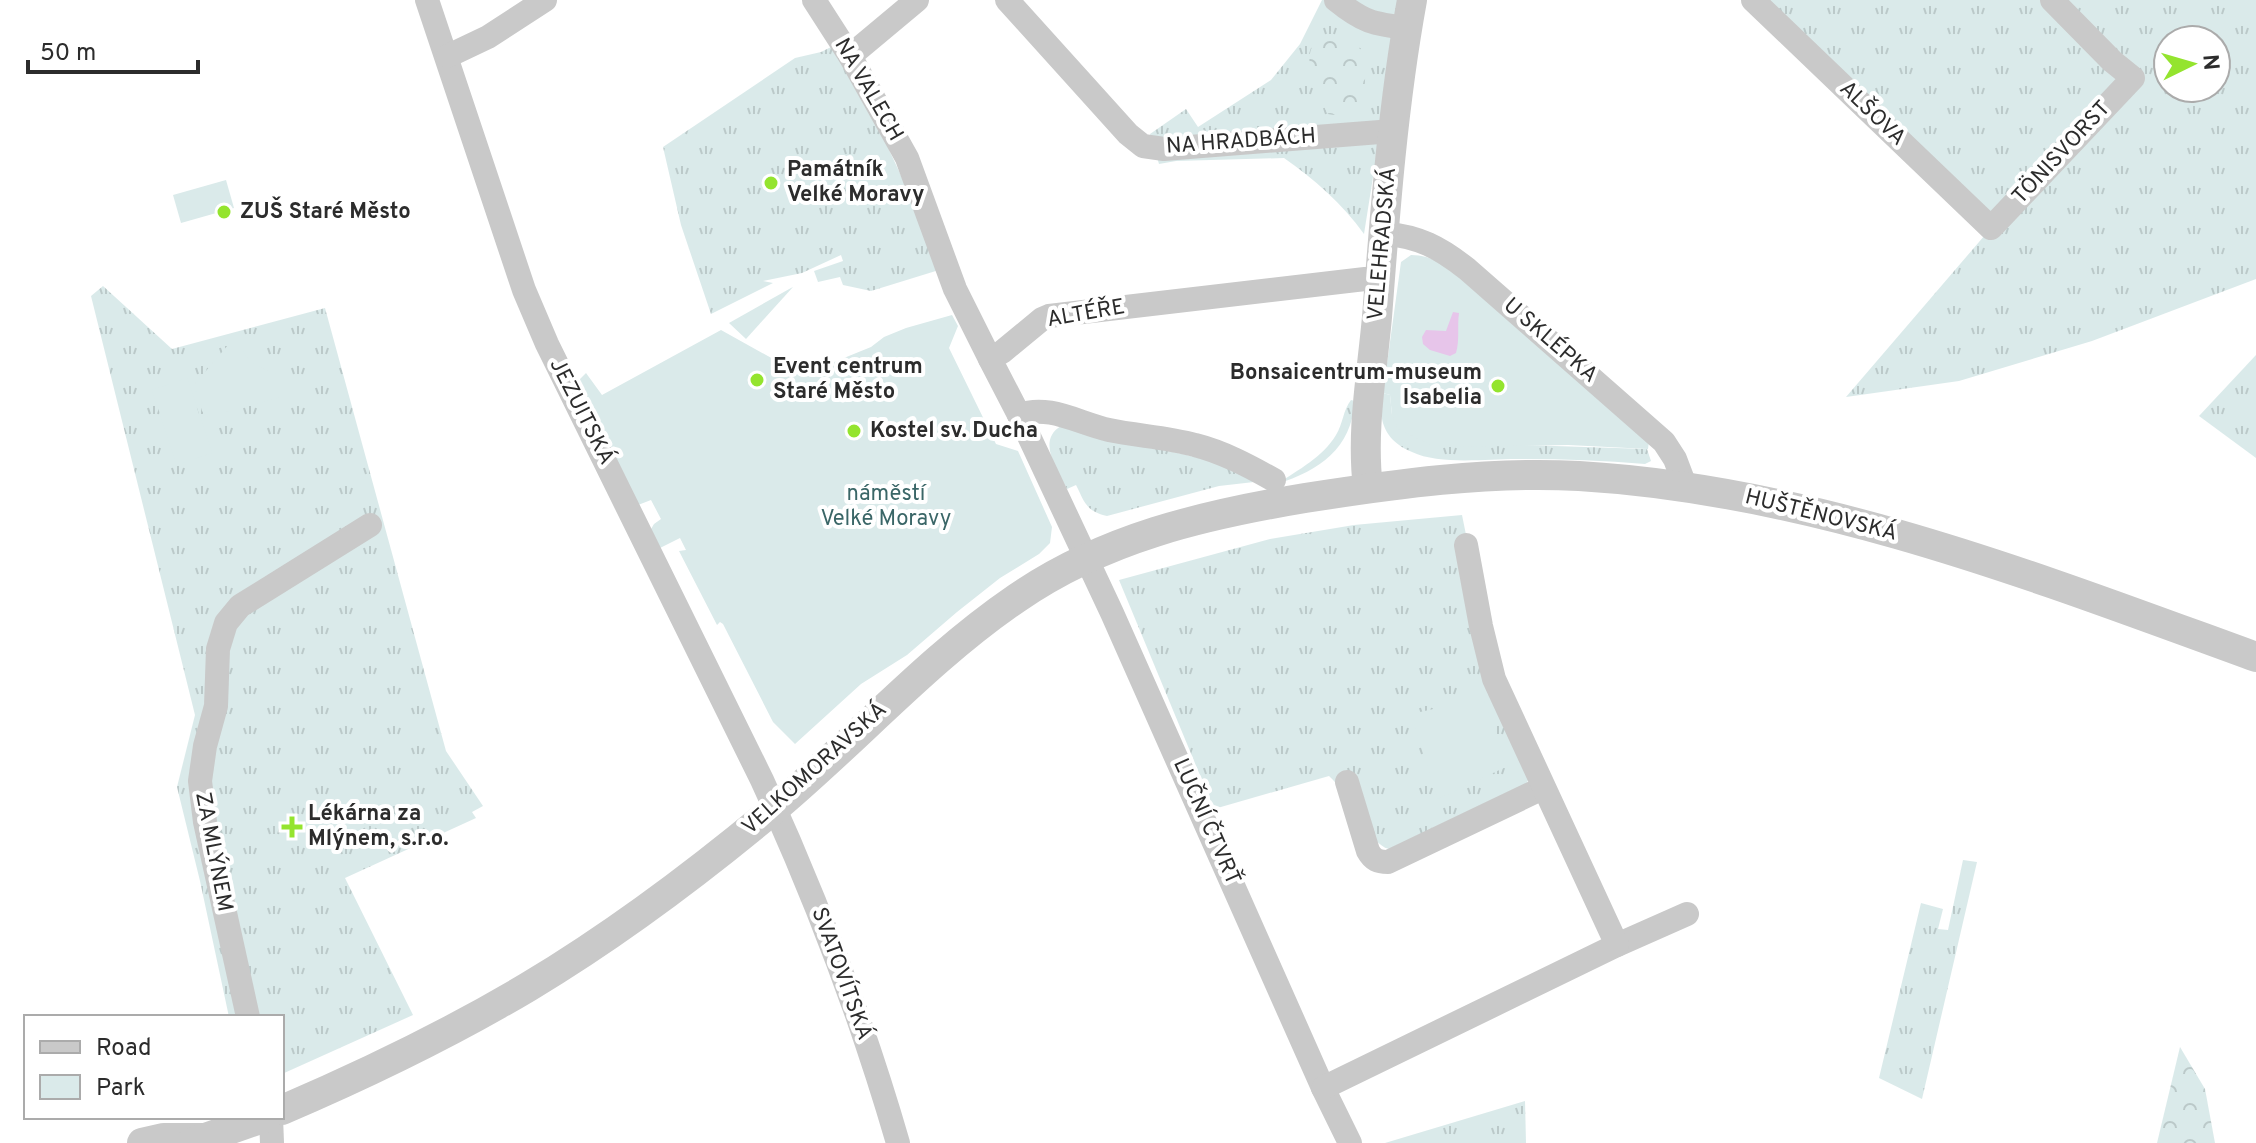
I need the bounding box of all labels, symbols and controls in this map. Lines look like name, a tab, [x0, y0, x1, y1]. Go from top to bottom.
scale bar	[28, 24, 198, 74]
north arrow	[2152, 24, 2232, 104]
street label: NA VALECH	[828, 34, 908, 146]
text: 50 m	[40, 39, 96, 69]
text: N	[2195, 53, 2224, 72]
street label: ALŠOVA	[1833, 74, 1913, 152]
street label: TÖNISVORST	[2006, 94, 2117, 210]
street label: NA HRADBÁCH	[1165, 121, 1317, 161]
place label: Památník Velké Moravy	[787, 157, 925, 209]
street label: VELEHRADSKÁ	[1361, 166, 1403, 322]
marker: Památník Velké Moravy	[762, 174, 780, 192]
place label: ZUŠ Staré Město	[240, 196, 411, 226]
marker: ZUŠ Staré Město	[215, 203, 233, 221]
street label: U SKLÉPKA	[1497, 291, 1604, 389]
street label: ALTÉŘE	[1045, 292, 1127, 334]
street label: JEZUITSKÁ	[543, 353, 621, 470]
place label: Event centrum Staré Město	[773, 354, 923, 406]
place label: Bonsaicentrum-museum Isabelia	[1230, 360, 1482, 412]
marker: Event centrum Staré Město	[748, 371, 766, 389]
marker: Bonsaicentrum-museum Isabelia	[1489, 377, 1507, 395]
place label: Kostel sv. Ducha	[870, 418, 1038, 445]
marker: Kostel sv. Ducha	[845, 422, 863, 440]
park label: náměstí Velké Moravy	[821, 481, 951, 533]
street label: HUŠTĚNOVSKÁ	[1742, 481, 1901, 548]
street label: VELKOMORAVSKÁ	[736, 695, 893, 841]
street label: LUČNÍ ČTVRŤ	[1166, 753, 1249, 889]
street label: ZA MLÝNEM	[188, 789, 240, 914]
place label: Lékárna za Mlýnem, s.r.o.	[308, 801, 449, 853]
marker: Lékárna za Mlýnem, s.r.o.	[283, 818, 301, 836]
street label: SVATOVÍTSKÁ	[805, 903, 879, 1044]
legend	[24, 1015, 284, 1119]
text: Road	[96, 1034, 152, 1064]
text: Park	[96, 1074, 146, 1104]

